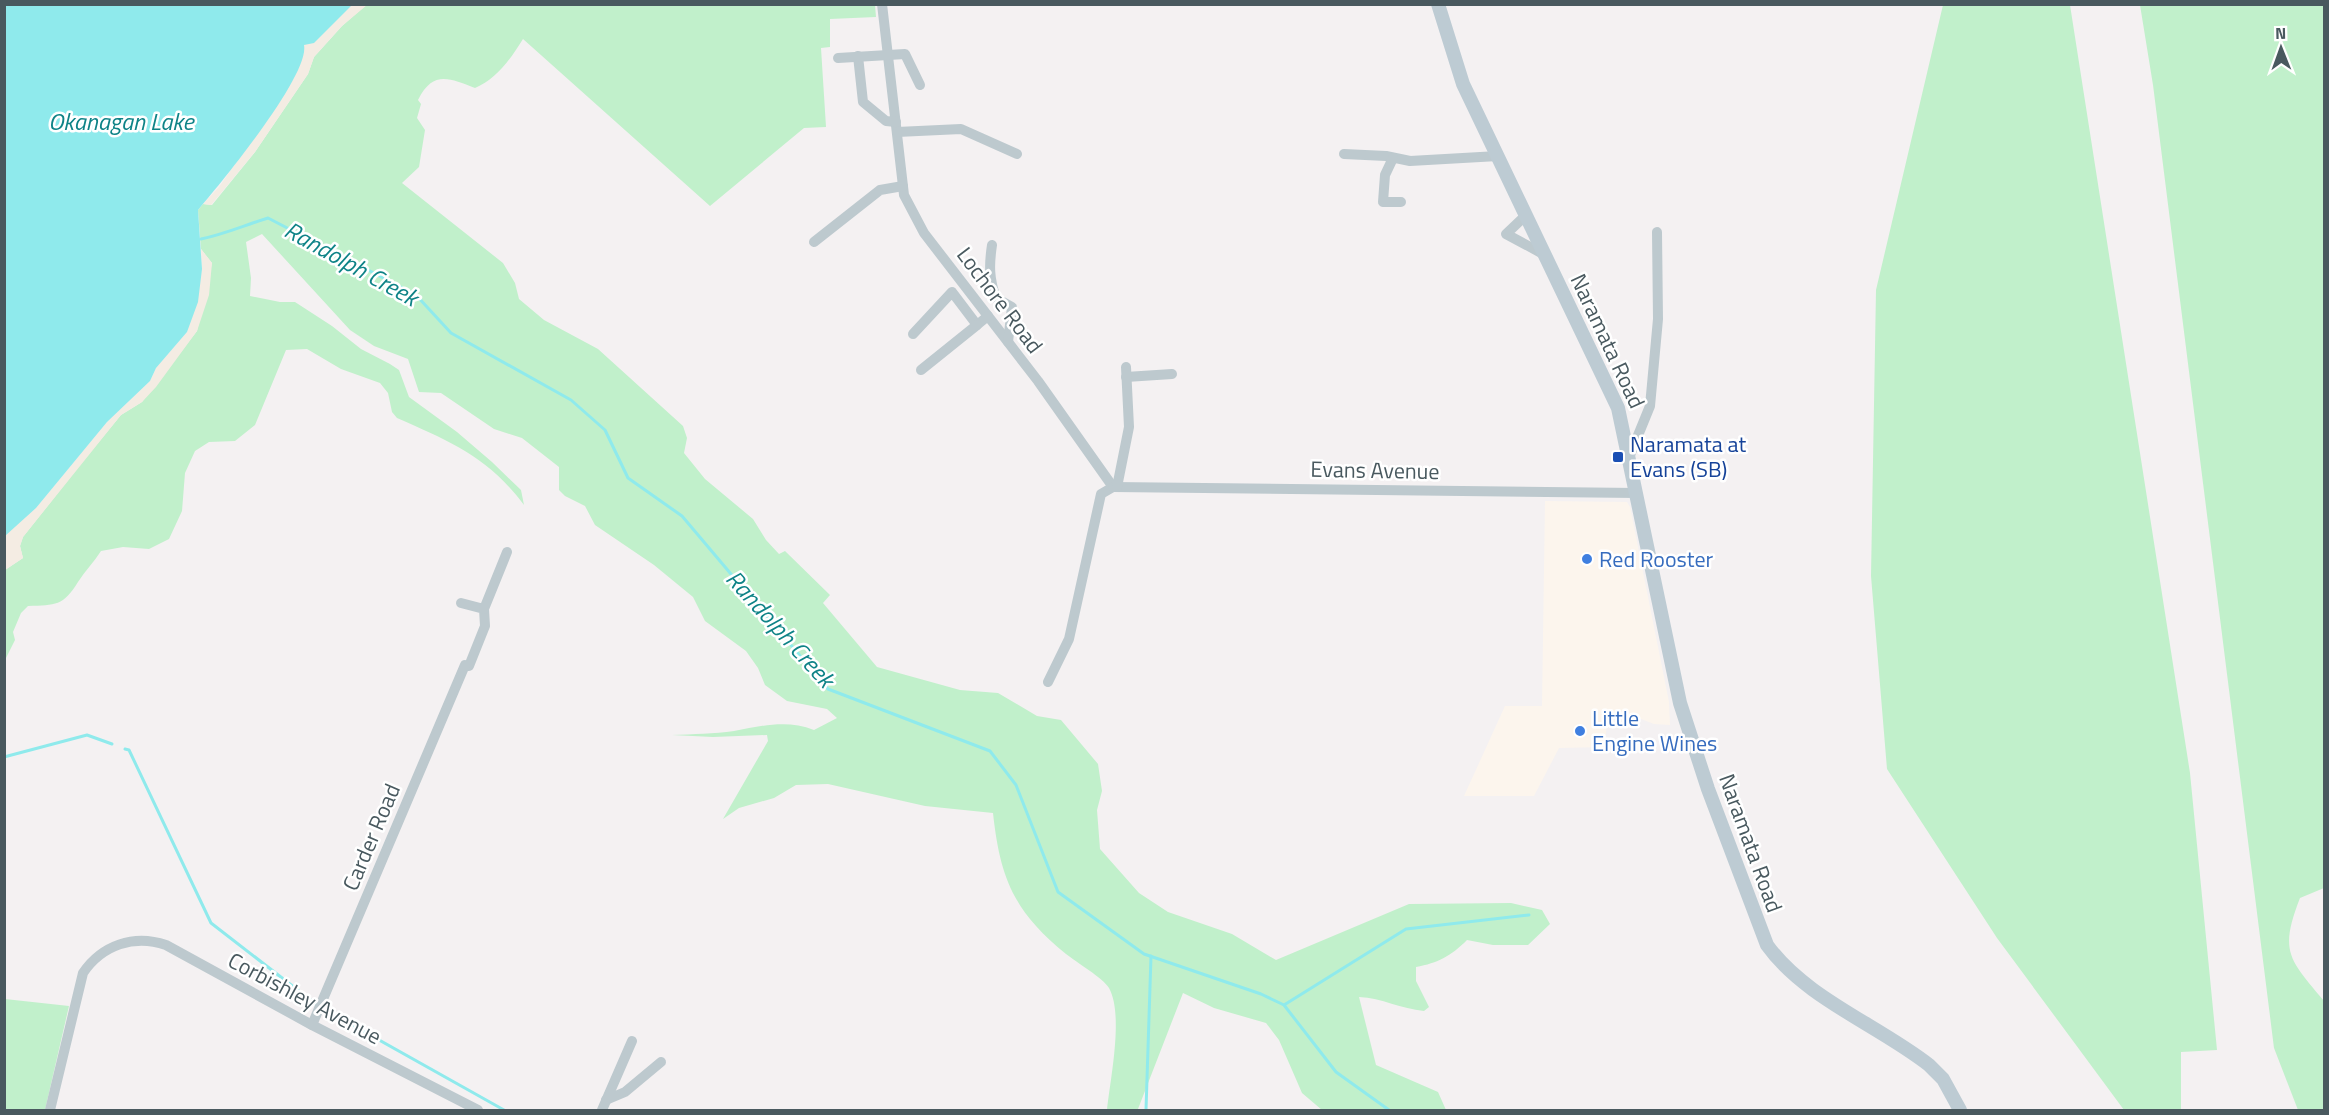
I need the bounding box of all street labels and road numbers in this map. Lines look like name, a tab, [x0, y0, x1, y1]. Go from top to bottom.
street label: Lochore Road	[948, 239, 1052, 361]
street label: Naramata Road	[1562, 268, 1654, 414]
street label: Evans Avenue	[1310, 452, 1440, 488]
street label: Naramata Road	[1710, 769, 1792, 917]
street label: Carder Road	[333, 778, 409, 896]
street label: Corbishley Avenue	[222, 943, 388, 1053]

